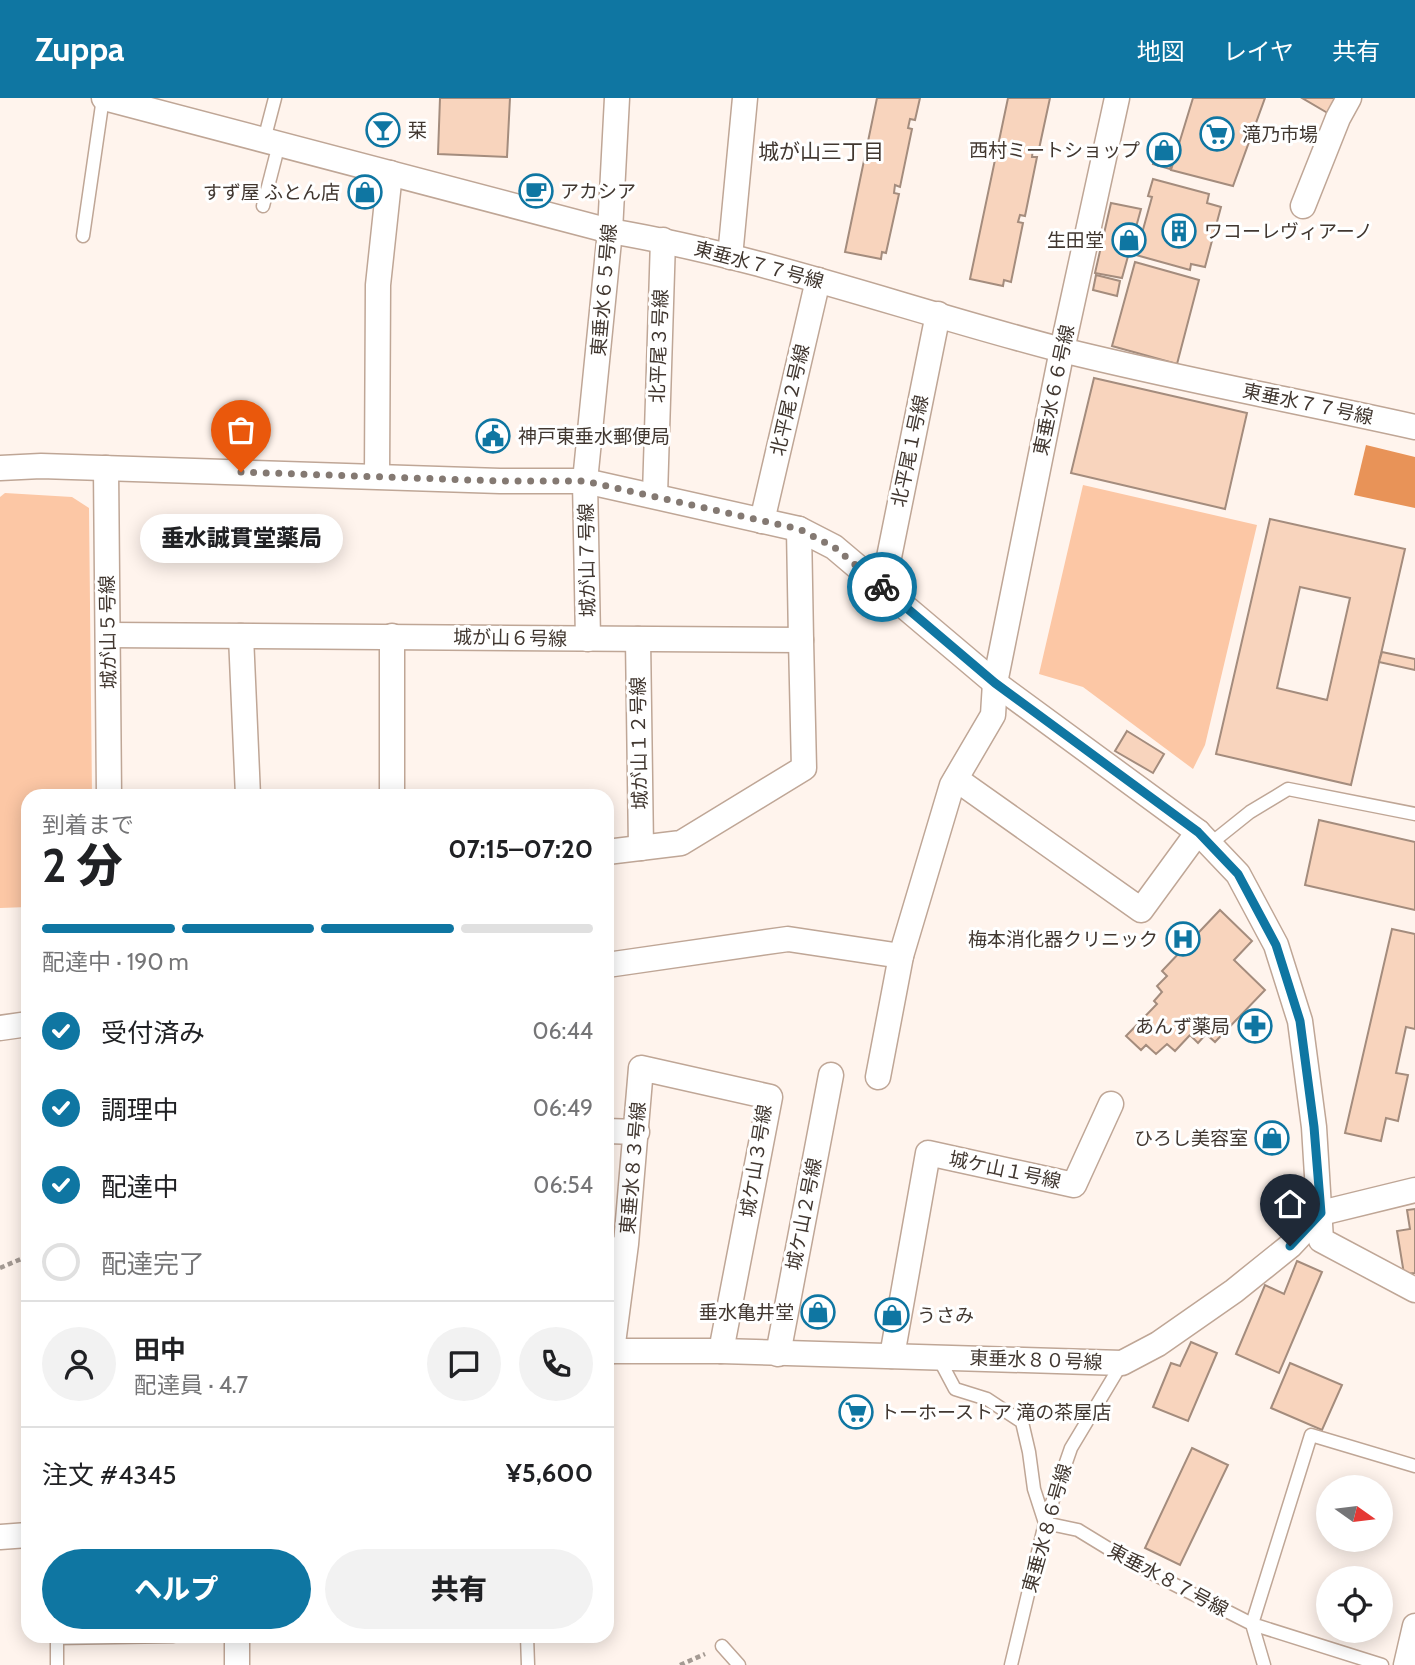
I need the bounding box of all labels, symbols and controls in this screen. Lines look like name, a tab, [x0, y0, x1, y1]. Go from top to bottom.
text: Zuppa	[35, 29, 125, 69]
text: 地図	[1137, 37, 1185, 66]
text: レイヤ	[1223, 37, 1294, 66]
text: 共有	[1332, 37, 1380, 66]
bar icon: 栞	[364, 111, 402, 149]
supermarket icon: 滝乃市場	[1198, 115, 1236, 153]
place label: 栞	[408, 119, 427, 142]
place label: 滝乃市場	[1242, 123, 1318, 146]
shop icon: 西村ミートショップ	[1145, 131, 1183, 169]
district label: 城が山三丁目	[758, 139, 884, 164]
place label: 西村ミートショップ	[969, 139, 1140, 162]
cafe icon: アカシア	[517, 172, 555, 210]
shop icon: すず屋 ふとん店	[346, 173, 384, 211]
place label: アカシア	[560, 180, 636, 203]
place label: すず屋 ふとん店	[203, 181, 340, 204]
building icon: ワコーレヴィアーノ	[1160, 212, 1198, 250]
place label: ワコーレヴィアーノ	[1204, 220, 1373, 243]
shop icon: 生田堂	[1110, 221, 1148, 259]
street label: 東垂水６５号線	[587, 223, 621, 357]
place label: 生田堂	[1047, 229, 1104, 252]
street label: 東垂水７７号線	[692, 237, 826, 293]
street label: 北平尾３号線	[646, 289, 672, 403]
street label: 東垂水６６号線	[1029, 323, 1079, 457]
street label: 北平尾２号線	[766, 342, 814, 458]
street label: 東垂水７７号線	[1241, 379, 1375, 429]
street label: 北平尾１号線	[887, 393, 933, 509]
pin	[211, 400, 271, 472]
icon: bag	[222, 411, 260, 449]
public building icon: 神戸東垂水郵便局	[474, 417, 512, 455]
place label: 神戸東垂水郵便局	[518, 425, 670, 448]
street label: 城が山７号線	[575, 503, 599, 617]
callout: 垂水誠貫堂薬局	[140, 514, 342, 563]
text: 垂水誠貫堂薬局	[161, 524, 322, 552]
courier	[847, 552, 917, 622]
icon: bike	[863, 568, 901, 606]
street label: 城が山５号線	[96, 575, 120, 689]
street label: 城が山６号線	[453, 626, 567, 650]
street label: 城が山１２号線	[626, 676, 652, 810]
text: 到着まで	[42, 811, 134, 839]
text: 07:15–07:20	[448, 833, 593, 865]
text: 2 分	[42, 838, 123, 894]
hospital icon: 梅本消化器クリニック	[1164, 920, 1202, 958]
place label: 梅本消化器クリニック	[968, 928, 1158, 951]
text: 配達中 · 190 m	[42, 948, 189, 976]
pharmacy icon: あんず薬局	[1236, 1007, 1274, 1045]
icon: check	[42, 1012, 80, 1050]
place label: あんず薬局	[1135, 1015, 1230, 1038]
text: 受付済み	[101, 1017, 205, 1049]
text: 06:44	[533, 1017, 593, 1045]
icon: check	[42, 1089, 80, 1127]
text: 調理中	[101, 1094, 179, 1126]
text: 06:49	[533, 1094, 593, 1122]
street label: 東垂水８３号線	[616, 1101, 650, 1235]
street label: 城ケ山３号線	[736, 1103, 776, 1219]
shop icon: ひろし美容室	[1253, 1119, 1291, 1157]
place label: ひろし美容室	[1134, 1127, 1248, 1150]
street label: 城ケ山１号線	[947, 1147, 1063, 1193]
street label: 城ケ山２号線	[782, 1156, 826, 1272]
icon: check	[42, 1166, 80, 1204]
text: 配達中	[101, 1171, 179, 1203]
text: 06:54	[533, 1171, 593, 1199]
pin	[1260, 1174, 1320, 1246]
icon: home	[1271, 1185, 1309, 1223]
text: 配達完了	[101, 1248, 205, 1280]
shop icon: 垂水亀井堂	[799, 1293, 837, 1331]
shop icon: うさみ	[873, 1296, 911, 1334]
place label: 垂水亀井堂	[699, 1301, 794, 1324]
place label: うさみ	[917, 1304, 974, 1327]
button: person	[42, 1327, 116, 1401]
button: chat	[427, 1327, 501, 1401]
button: phone	[519, 1327, 593, 1401]
text: 田中	[134, 1334, 186, 1366]
street label: 東垂水８０号線	[969, 1346, 1103, 1374]
text: 配達員 · 4.7	[134, 1371, 248, 1399]
supermarket icon: トーホーストア 滝の茶屋店	[837, 1393, 875, 1431]
place label: トーホーストア 滝の茶屋店	[880, 1401, 1111, 1424]
text: ¥5,600	[506, 1457, 593, 1489]
text: 注文 #4345	[42, 1459, 176, 1491]
street label: 東垂水８６号線	[1018, 1461, 1076, 1595]
north arrow	[1316, 1475, 1393, 1552]
map controls	[1316, 1475, 1393, 1643]
street label: 東垂水８７号線	[1104, 1539, 1232, 1621]
button: ヘルプ	[42, 1549, 311, 1629]
button: 共有	[325, 1549, 593, 1629]
button: locate	[1316, 1566, 1393, 1643]

